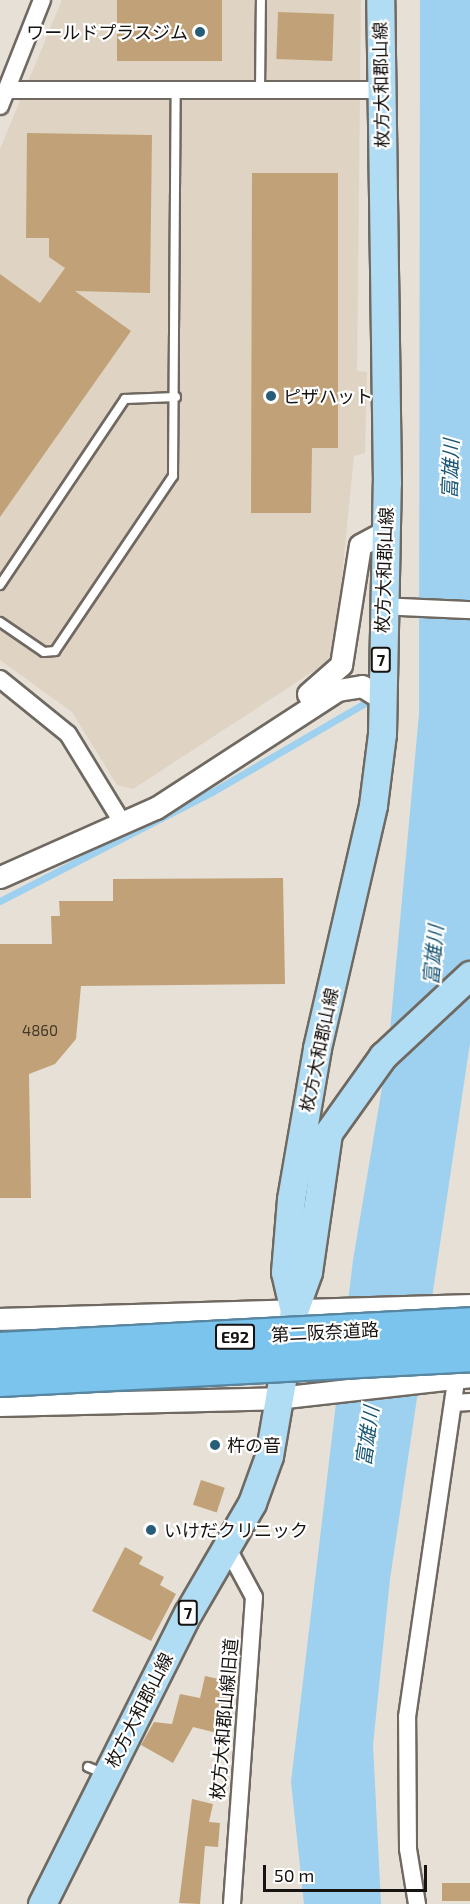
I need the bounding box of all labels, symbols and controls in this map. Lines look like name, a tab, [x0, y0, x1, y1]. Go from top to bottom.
place label: ワールドプラスジム	[26, 21, 188, 43]
street label: 枚方大和郡山線	[369, 22, 393, 148]
marker: ワールドプラスジム	[193, 25, 207, 39]
place label: ピザハット	[283, 385, 373, 407]
marker: ピザハット	[264, 389, 278, 403]
water label: 富雄川	[437, 439, 463, 499]
street label: 枚方大和郡山線	[371, 507, 397, 633]
road number: 7	[370, 647, 392, 673]
water label: 富雄川	[418, 924, 448, 986]
street label: 枚方大和郡山線	[295, 986, 343, 1114]
house number: 4860	[22, 1022, 58, 1040]
street label: 第二阪奈道路	[271, 1318, 379, 1346]
road number: E92	[214, 1324, 256, 1350]
water label: 富雄川	[351, 1405, 383, 1467]
place label: 杵の音	[227, 1434, 281, 1456]
marker: 杵の音	[208, 1438, 222, 1452]
place label: いけだクリニック	[164, 1519, 308, 1541]
marker: いけだクリニック	[142, 1521, 160, 1539]
road number: 7	[178, 1600, 198, 1626]
street label: 枚方大和郡山線旧道	[206, 1637, 242, 1801]
street label: 枚方大和郡山線	[101, 1649, 177, 1771]
scale bar	[266, 1853, 430, 1891]
text: 50 m	[274, 1864, 314, 1886]

